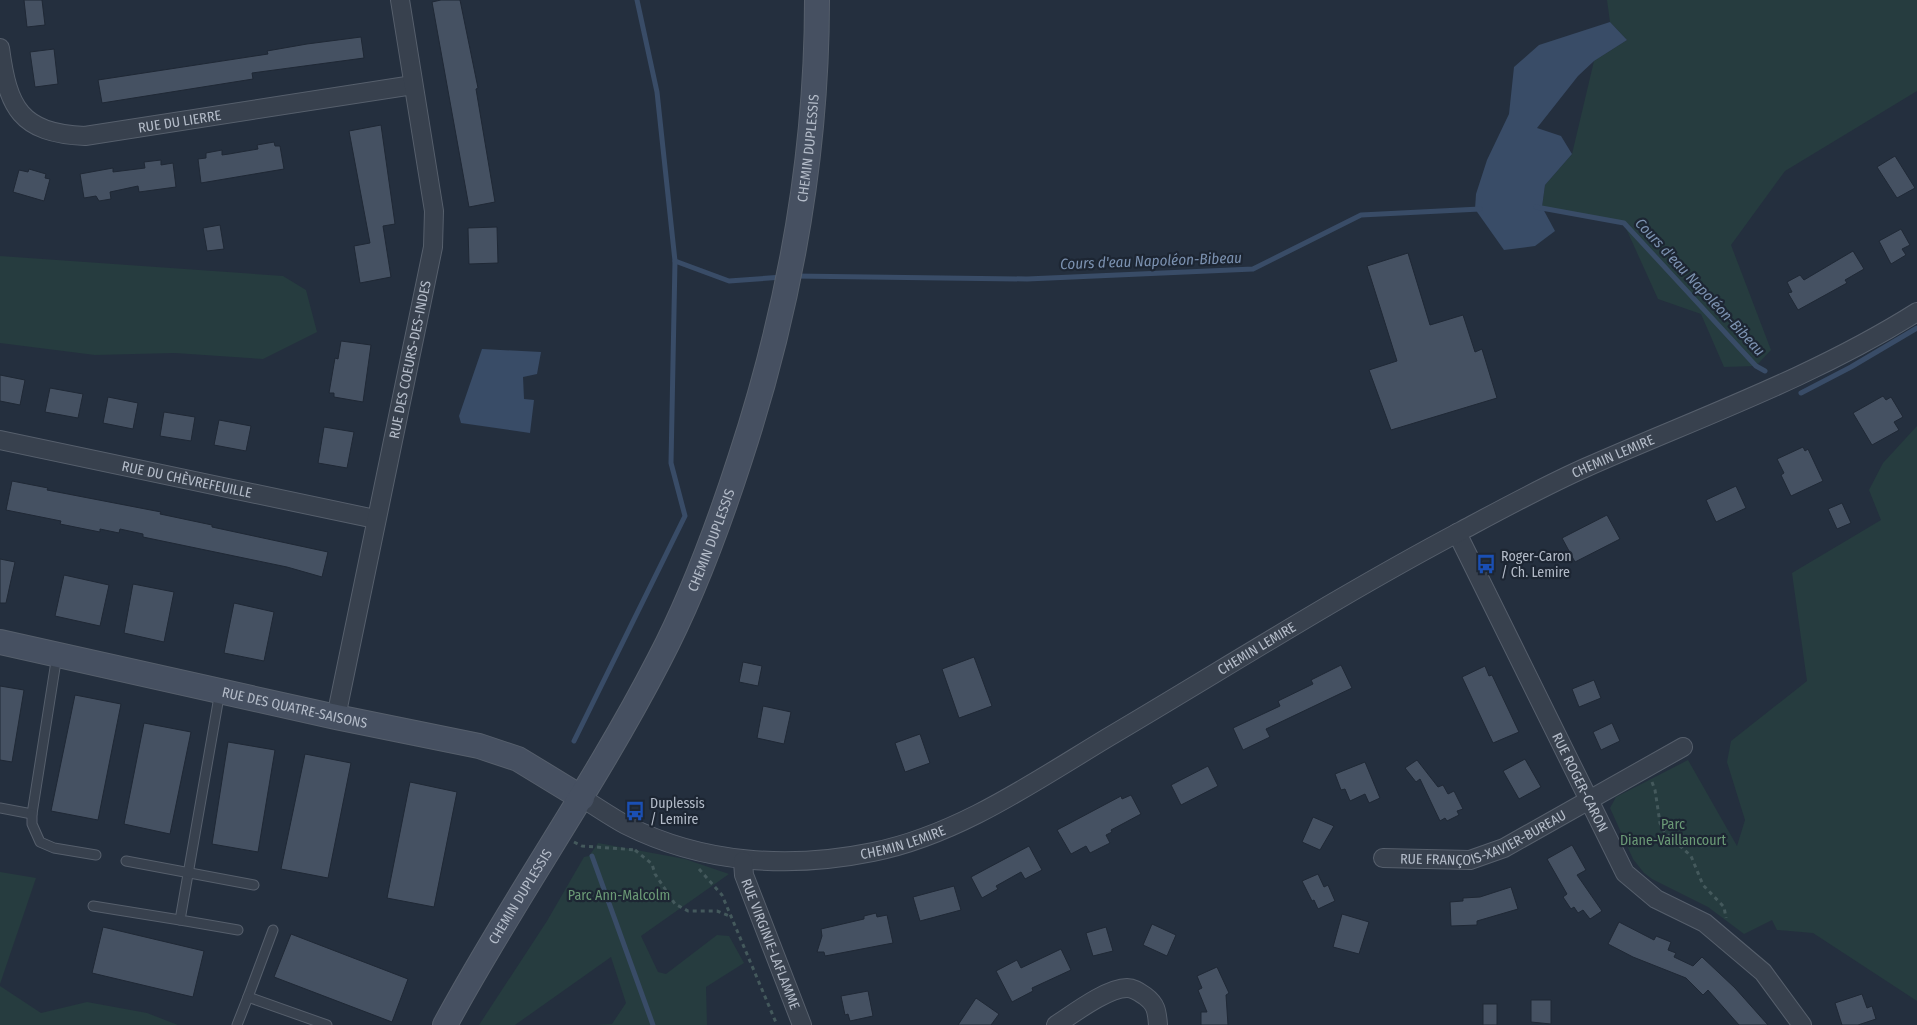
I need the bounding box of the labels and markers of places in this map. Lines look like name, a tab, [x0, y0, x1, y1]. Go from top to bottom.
place label: Roger-Caron / Ch. Lemire	[1501, 548, 1572, 581]
bus stop icon: Roger-Caron / Ch. Lemire	[1475, 553, 1497, 575]
place label: Duplessis / Lemire	[650, 795, 705, 828]
bus stop icon: Duplessis / Lemire	[624, 800, 646, 822]

